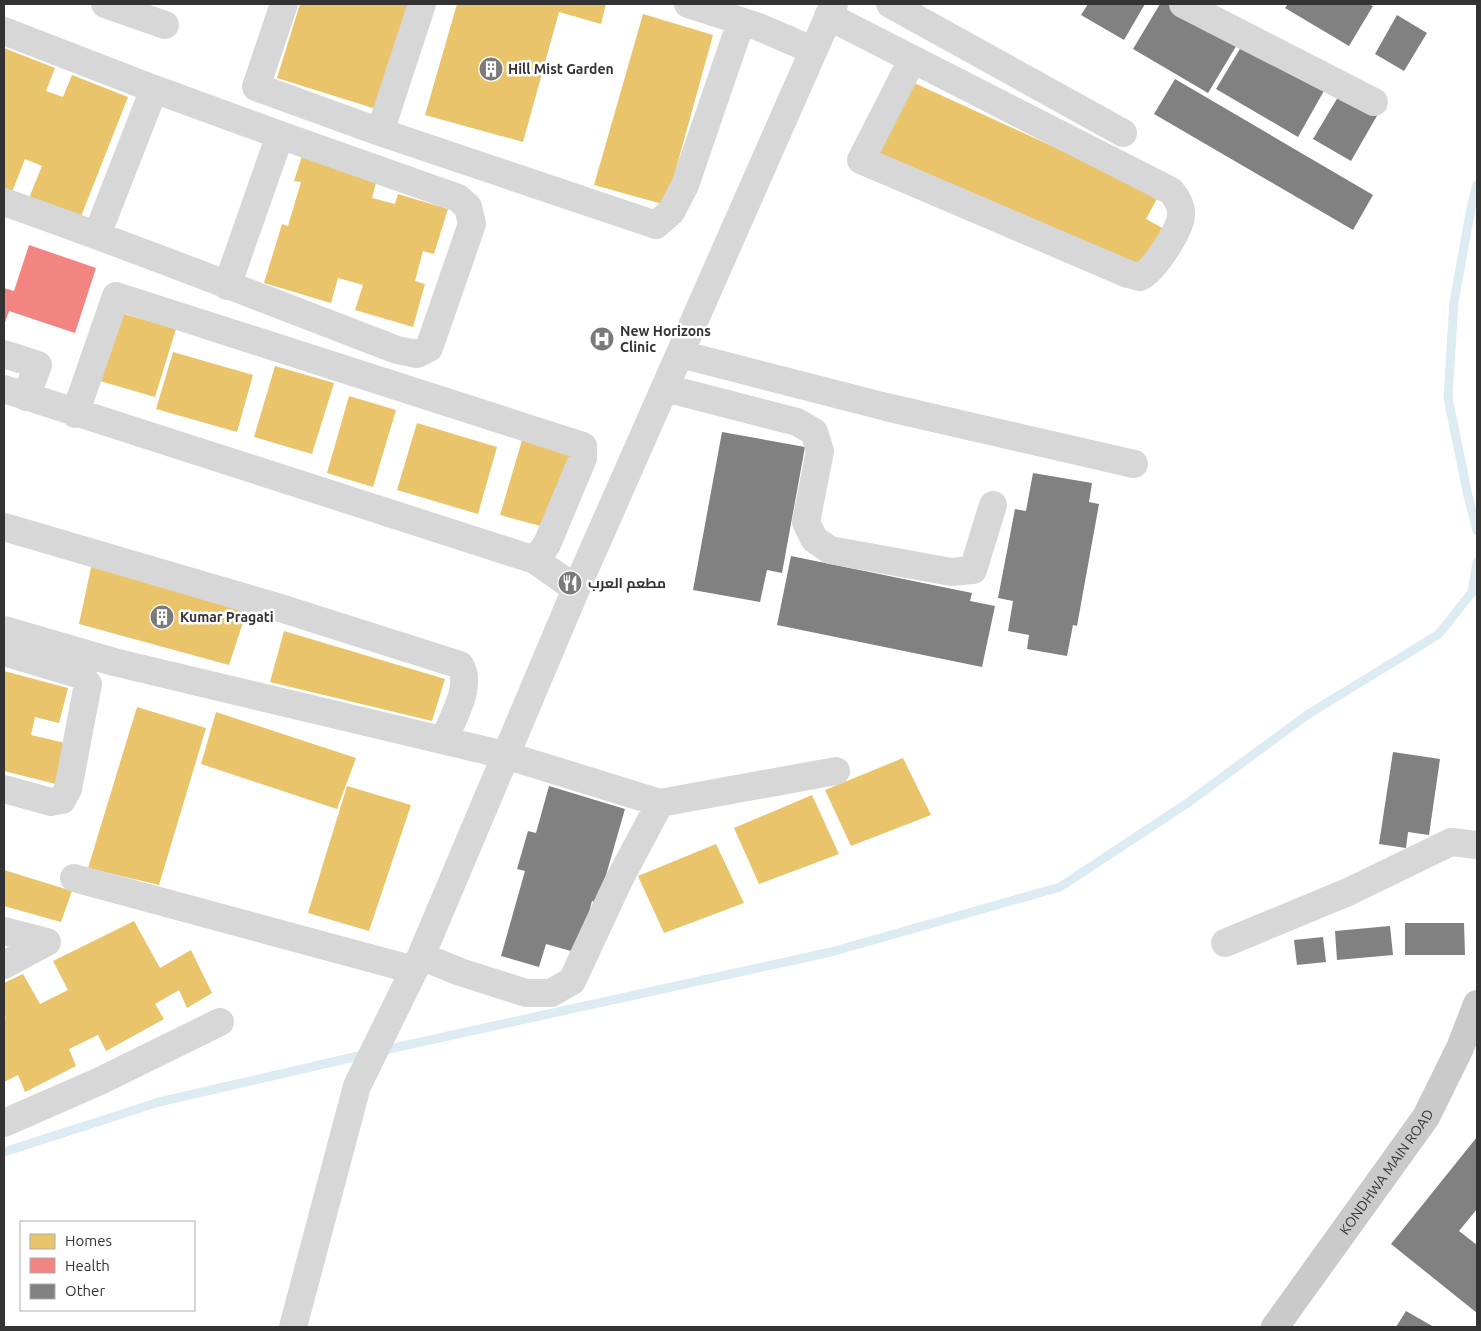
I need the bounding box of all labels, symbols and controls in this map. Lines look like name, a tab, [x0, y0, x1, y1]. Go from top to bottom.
building icon: Hill Mist Garden	[478, 56, 504, 82]
place label: Hill Mist Garden	[508, 61, 614, 77]
place label: New Horizons Clinic	[620, 323, 711, 355]
hospital icon: New Horizons Clinic	[589, 326, 615, 352]
restaurant icon: مطعم العرب	[557, 570, 583, 596]
place label: مطعم العرب	[588, 575, 666, 593]
building icon: Kumar Pragati	[149, 604, 175, 630]
place label: Kumar Pragati	[180, 609, 274, 625]
street label: KONDHWA MAIN ROAD	[1336, 1107, 1437, 1238]
legend	[20, 1221, 195, 1311]
text: Homes	[65, 1232, 112, 1249]
text: Health	[65, 1257, 110, 1274]
text: Other	[65, 1282, 105, 1299]

